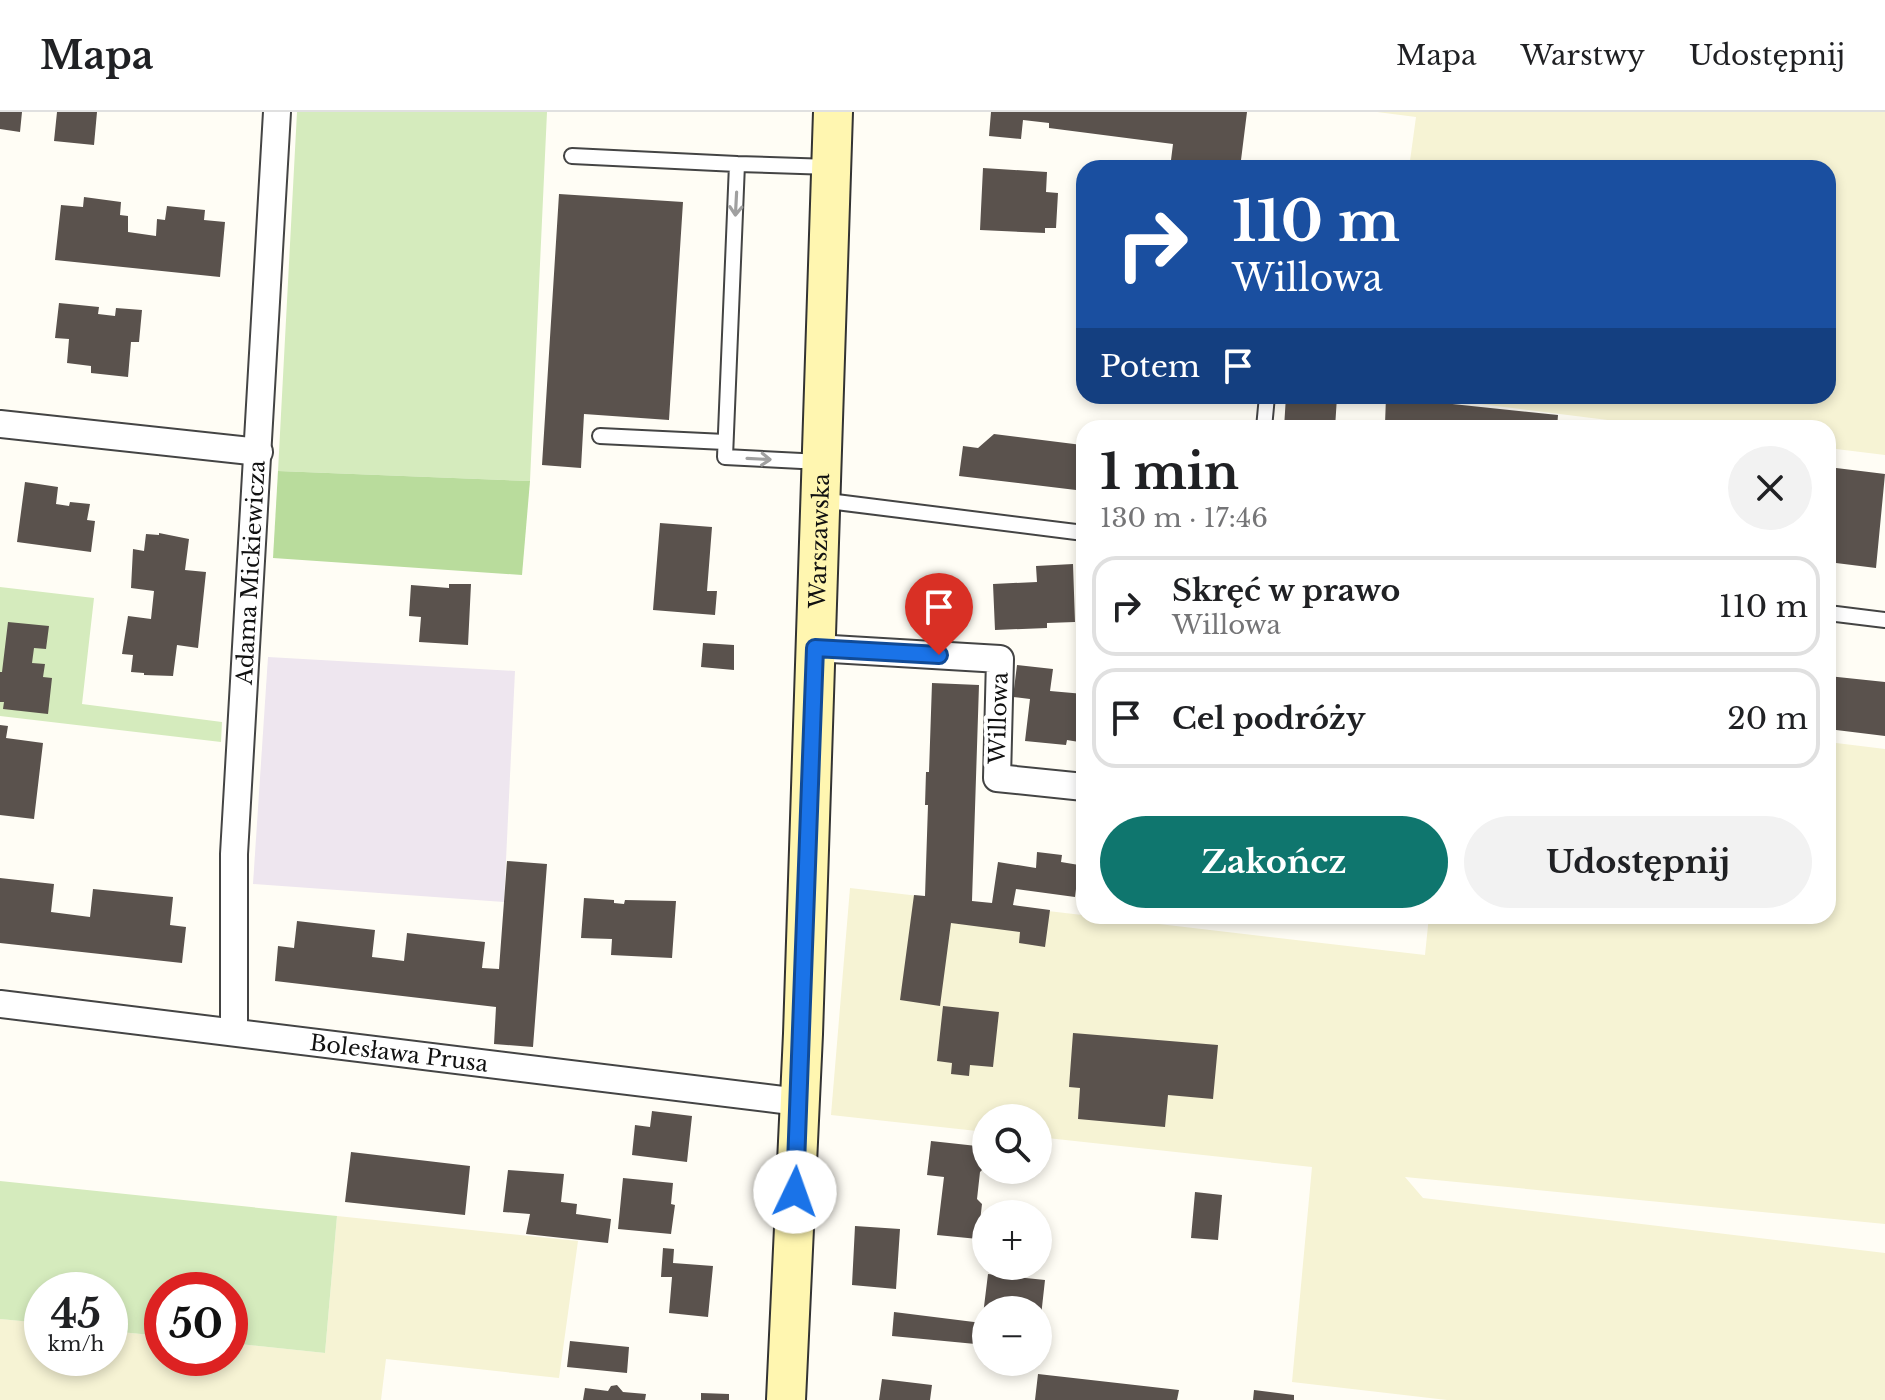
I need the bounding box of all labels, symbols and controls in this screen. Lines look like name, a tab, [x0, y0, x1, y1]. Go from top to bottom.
text: Mapa	[40, 32, 154, 79]
text: Mapa	[1396, 38, 1477, 73]
text: Warstwy	[1521, 38, 1645, 73]
text: Udostępnij	[1689, 38, 1845, 73]
text: 110 m	[1232, 187, 1400, 256]
one-way arrow	[728, 190, 743, 217]
icon: right	[1100, 192, 1204, 296]
text: Willowa	[1232, 256, 1383, 301]
icon: arrive	[1216, 344, 1260, 388]
text: Potem	[1100, 348, 1200, 385]
text: 1 min	[1100, 442, 1239, 502]
button: close	[1728, 446, 1812, 530]
one-way arrow	[745, 452, 772, 467]
street label: Adama Mickiewicza	[231, 459, 271, 687]
street label: Warszawska	[804, 472, 835, 610]
text: 130 m · 17:46	[1100, 502, 1268, 534]
text: Skręć w prawo	[1172, 572, 1400, 609]
pin	[905, 573, 973, 655]
icon: right	[1104, 584, 1148, 628]
icon: arrive	[917, 585, 961, 629]
text: 110 m	[1719, 588, 1808, 625]
text: Willowa	[1172, 609, 1281, 641]
street label: Willowa	[983, 671, 1014, 766]
icon: arrive	[1104, 696, 1148, 740]
text: Cel podróży	[1172, 700, 1365, 737]
text: 20 m	[1727, 700, 1808, 737]
button: Zakończ	[1100, 816, 1448, 908]
button: Udostępnij	[1464, 816, 1812, 908]
street label: Bolesława Prusa	[308, 1029, 490, 1078]
map controls	[972, 1104, 1052, 1376]
button: search	[972, 1104, 1052, 1184]
position arrow	[753, 1150, 837, 1234]
button: +	[972, 1200, 1052, 1280]
speed limit sign: 50	[144, 1272, 248, 1376]
text: 45	[51, 1289, 101, 1339]
button: −	[972, 1296, 1052, 1376]
text: km/h	[48, 1332, 104, 1356]

